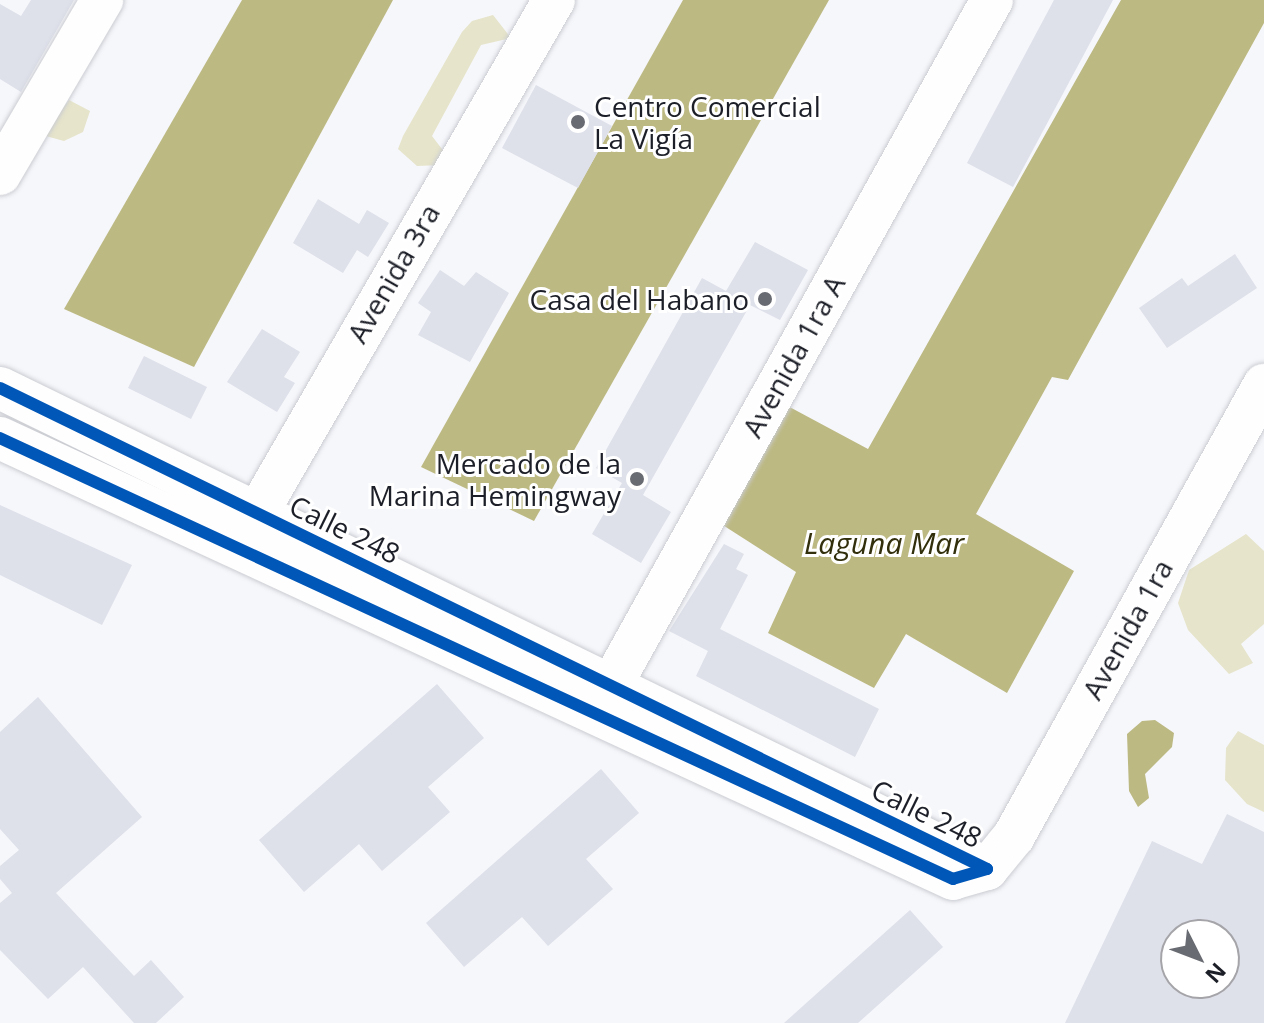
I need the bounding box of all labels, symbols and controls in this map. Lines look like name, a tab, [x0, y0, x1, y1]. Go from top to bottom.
place label: Centro Comercial La Vigía	[594, 89, 821, 155]
marker: Centro Comercial La Vigía	[569, 113, 587, 131]
street label: Avenida 3ra	[340, 198, 446, 348]
street label: Avenida 1ra A	[735, 269, 851, 443]
place label: Casa del Habano	[530, 282, 749, 316]
marker: Casa del Habano	[756, 290, 774, 308]
place label: Mercado de la Marina Hemingway	[369, 446, 621, 512]
marker: Mercado de la Marina Hemingway	[628, 470, 646, 488]
street label: Calle 248	[284, 488, 406, 570]
water label: Laguna Mar	[804, 525, 964, 561]
street label: Avenida 1ra	[1075, 553, 1179, 705]
street label: Calle 248	[866, 772, 988, 854]
north arrow	[1160, 919, 1240, 999]
text: N	[1199, 957, 1233, 990]

